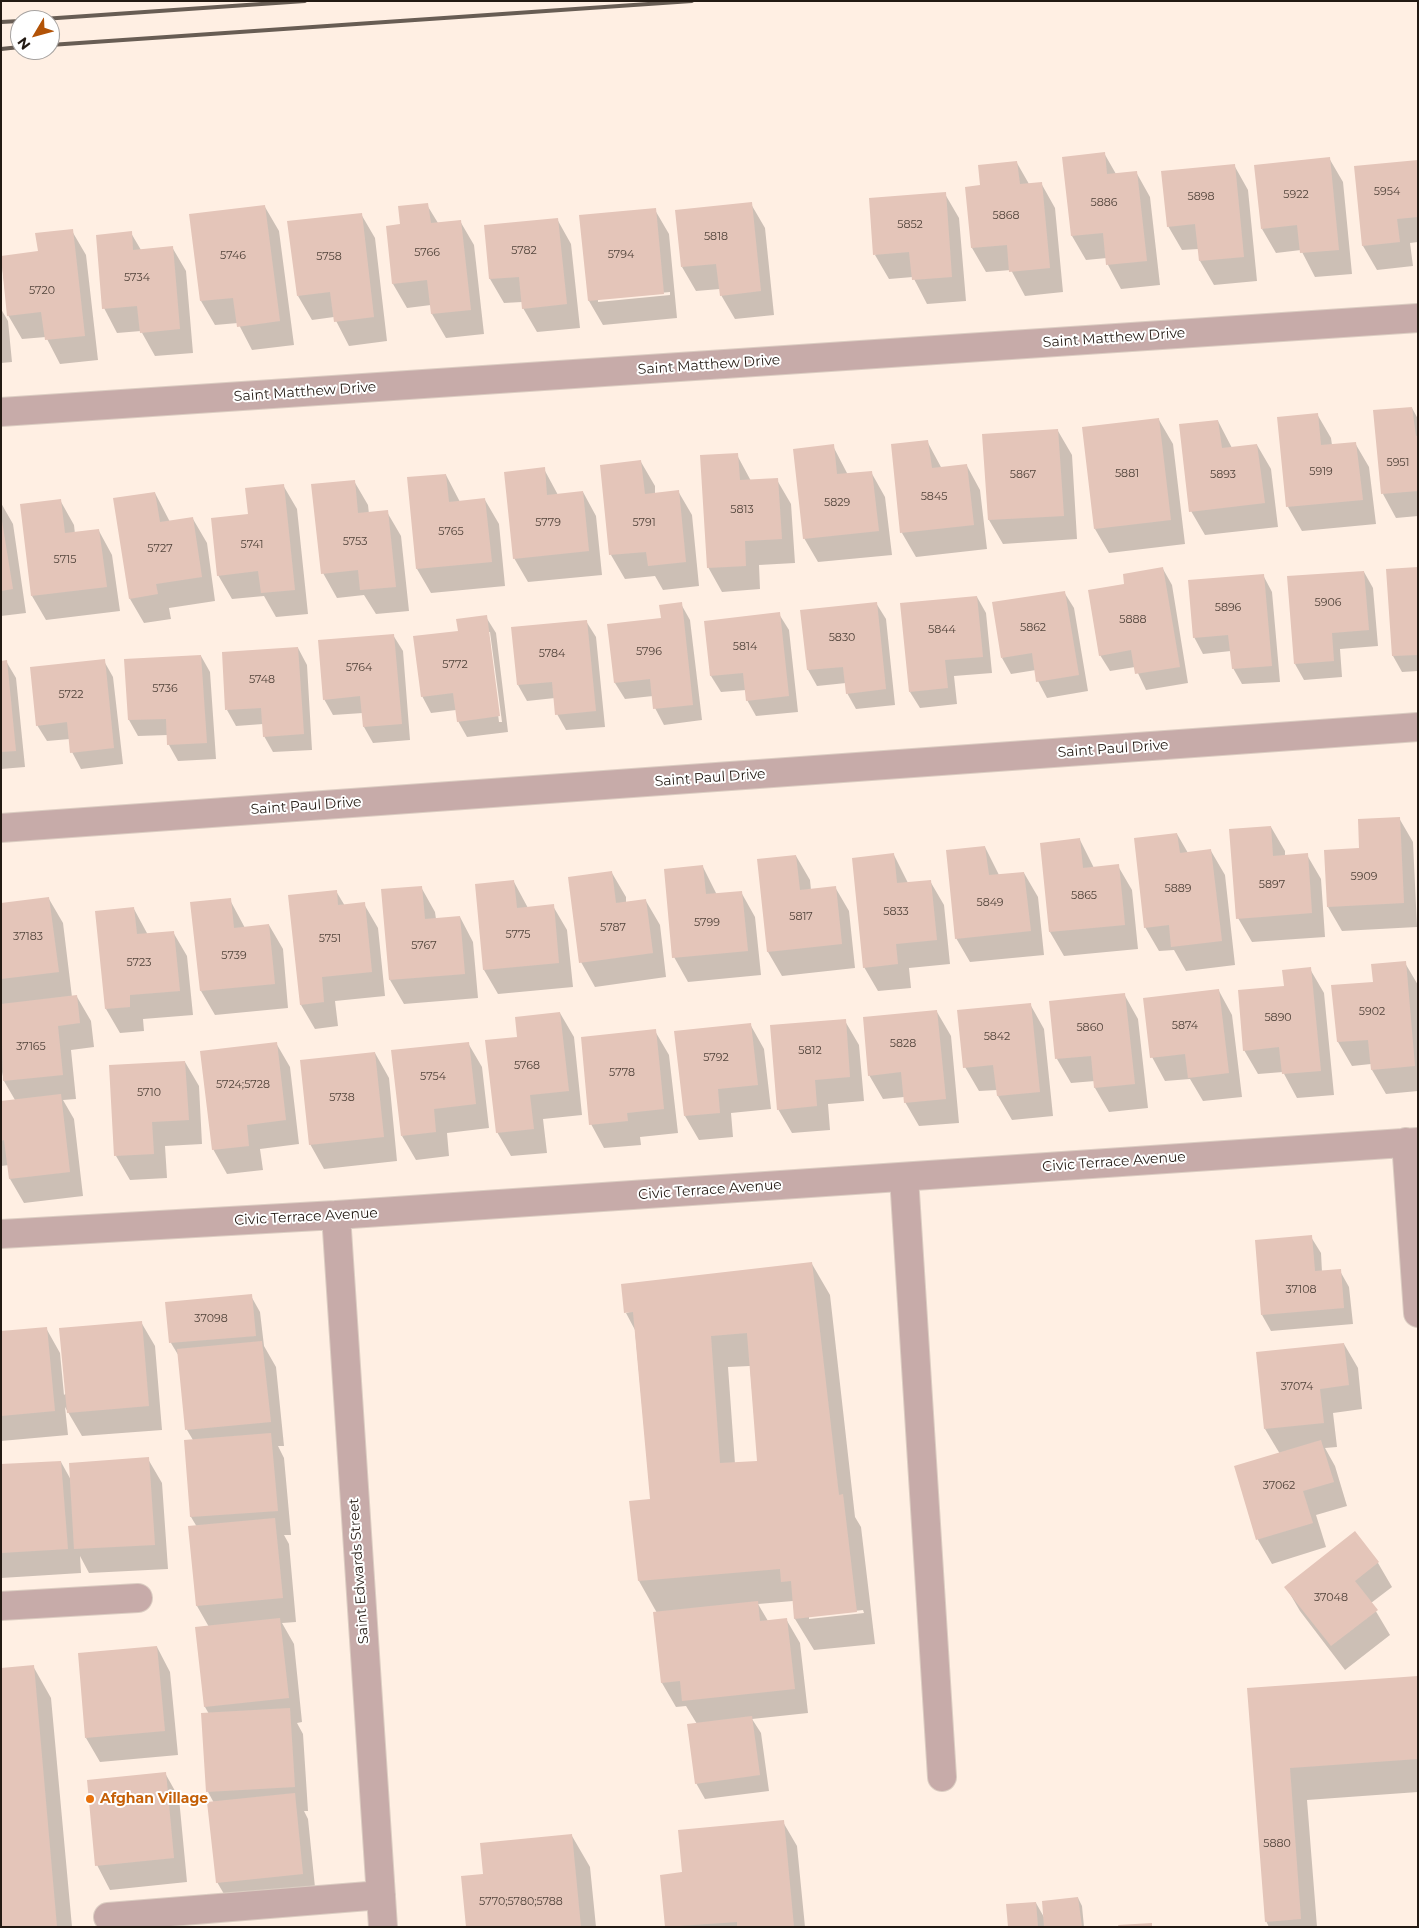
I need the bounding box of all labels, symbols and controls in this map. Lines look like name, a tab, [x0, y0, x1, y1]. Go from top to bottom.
north arrow	[10, 10, 60, 60]
text: N	[13, 33, 34, 53]
house number: 5954	[1374, 185, 1400, 199]
house number: 5922	[1283, 188, 1309, 202]
house number: 5898	[1188, 190, 1214, 204]
house number: 5886	[1091, 196, 1117, 210]
house number: 5868	[993, 209, 1019, 223]
house number: 5852	[897, 218, 923, 232]
house number: 5818	[704, 230, 728, 244]
house number: 5782	[511, 244, 537, 258]
house number: 5766	[414, 246, 440, 260]
house number: 5794	[608, 248, 634, 262]
house number: 5746	[220, 249, 246, 263]
house number: 5758	[316, 250, 342, 264]
house number: 5734	[124, 271, 150, 285]
house number: 5720	[29, 284, 55, 298]
street label: Saint Matthew Drive	[1042, 325, 1186, 351]
street label: Saint Matthew Drive	[637, 352, 781, 378]
street label: Saint Matthew Drive	[233, 379, 377, 405]
house number: 5951	[1386, 456, 1410, 470]
house number: 5919	[1309, 465, 1333, 479]
house number: 5881	[1115, 467, 1139, 481]
house number: 5867	[1010, 468, 1036, 482]
house number: 5893	[1210, 468, 1236, 482]
house number: 5845	[921, 490, 947, 504]
house number: 5829	[824, 496, 850, 510]
house number: 5813	[730, 503, 754, 517]
house number: 5779	[535, 516, 561, 530]
house number: 5791	[632, 516, 656, 530]
house number: 5765	[438, 525, 464, 539]
house number: 5753	[343, 535, 367, 549]
house number: 5741	[241, 538, 263, 552]
house number: 5727	[147, 542, 173, 556]
house number: 5715	[54, 553, 76, 567]
house number: 5906	[1315, 596, 1341, 610]
house number: 5896	[1215, 601, 1241, 615]
house number: 5888	[1119, 613, 1147, 627]
house number: 5862	[1020, 621, 1046, 635]
house number: 5844	[928, 623, 956, 637]
house number: 5830	[829, 631, 855, 645]
house number: 5814	[733, 640, 757, 654]
house number: 5796	[636, 645, 662, 659]
house number: 5784	[539, 647, 565, 661]
house number: 5772	[442, 658, 468, 672]
house number: 5764	[346, 661, 372, 675]
house number: 5748	[249, 673, 275, 687]
house number: 5736	[152, 682, 178, 696]
house number: 5722	[58, 688, 84, 702]
street label: Saint Paul Drive	[1057, 737, 1169, 761]
street label: Saint Paul Drive	[654, 766, 766, 790]
street label: Saint Paul Drive	[250, 794, 362, 818]
house number: 5909	[1351, 870, 1377, 884]
house number: 5897	[1259, 878, 1285, 892]
house number: 5889	[1165, 882, 1191, 896]
house number: 5865	[1071, 889, 1097, 903]
house number: 5849	[976, 896, 1004, 910]
house number: 5833	[883, 905, 909, 919]
house number: 5817	[789, 910, 813, 924]
house number: 5799	[694, 916, 720, 930]
house number: 5787	[600, 921, 626, 935]
house number: 5775	[505, 928, 531, 942]
house number: 37183	[13, 930, 43, 944]
house number: 5751	[319, 932, 341, 946]
house number: 5767	[411, 939, 437, 953]
house number: 5739	[221, 949, 247, 963]
house number: 5723	[126, 956, 152, 970]
house number: 5902	[1359, 1005, 1385, 1019]
house number: 5890	[1264, 1011, 1292, 1025]
house number: 5874	[1172, 1019, 1198, 1033]
house number: 5860	[1076, 1021, 1104, 1035]
house number: 5842	[984, 1030, 1010, 1044]
house number: 5828	[890, 1037, 916, 1051]
house number: 37165	[16, 1040, 46, 1054]
house number: 5812	[798, 1044, 822, 1058]
house number: 5792	[703, 1051, 729, 1065]
house number: 5768	[514, 1059, 540, 1073]
house number: 5778	[609, 1066, 635, 1080]
house number: 5754	[420, 1070, 446, 1084]
house number: 5724;5728	[216, 1078, 270, 1092]
house number: 5710	[137, 1086, 161, 1100]
house number: 5738	[329, 1091, 355, 1105]
street label: Civic Terrace Avenue	[1042, 1149, 1186, 1175]
street label: Civic Terrace Avenue	[638, 1177, 782, 1203]
street label: Civic Terrace Avenue	[234, 1205, 378, 1229]
house number: 37108	[1286, 1283, 1316, 1297]
house number: 37098	[194, 1312, 228, 1326]
house number: 37074	[1281, 1380, 1313, 1394]
house number: 37062	[1263, 1479, 1295, 1493]
street label: Saint Edwards Street	[346, 1497, 372, 1645]
house number: 37048	[1314, 1591, 1348, 1605]
place label: Afghan Village	[100, 1791, 208, 1807]
marker: Afghan Village	[84, 1793, 96, 1805]
house number: 5880	[1263, 1837, 1291, 1851]
house number: 5770;5780;5788	[479, 1895, 563, 1909]

